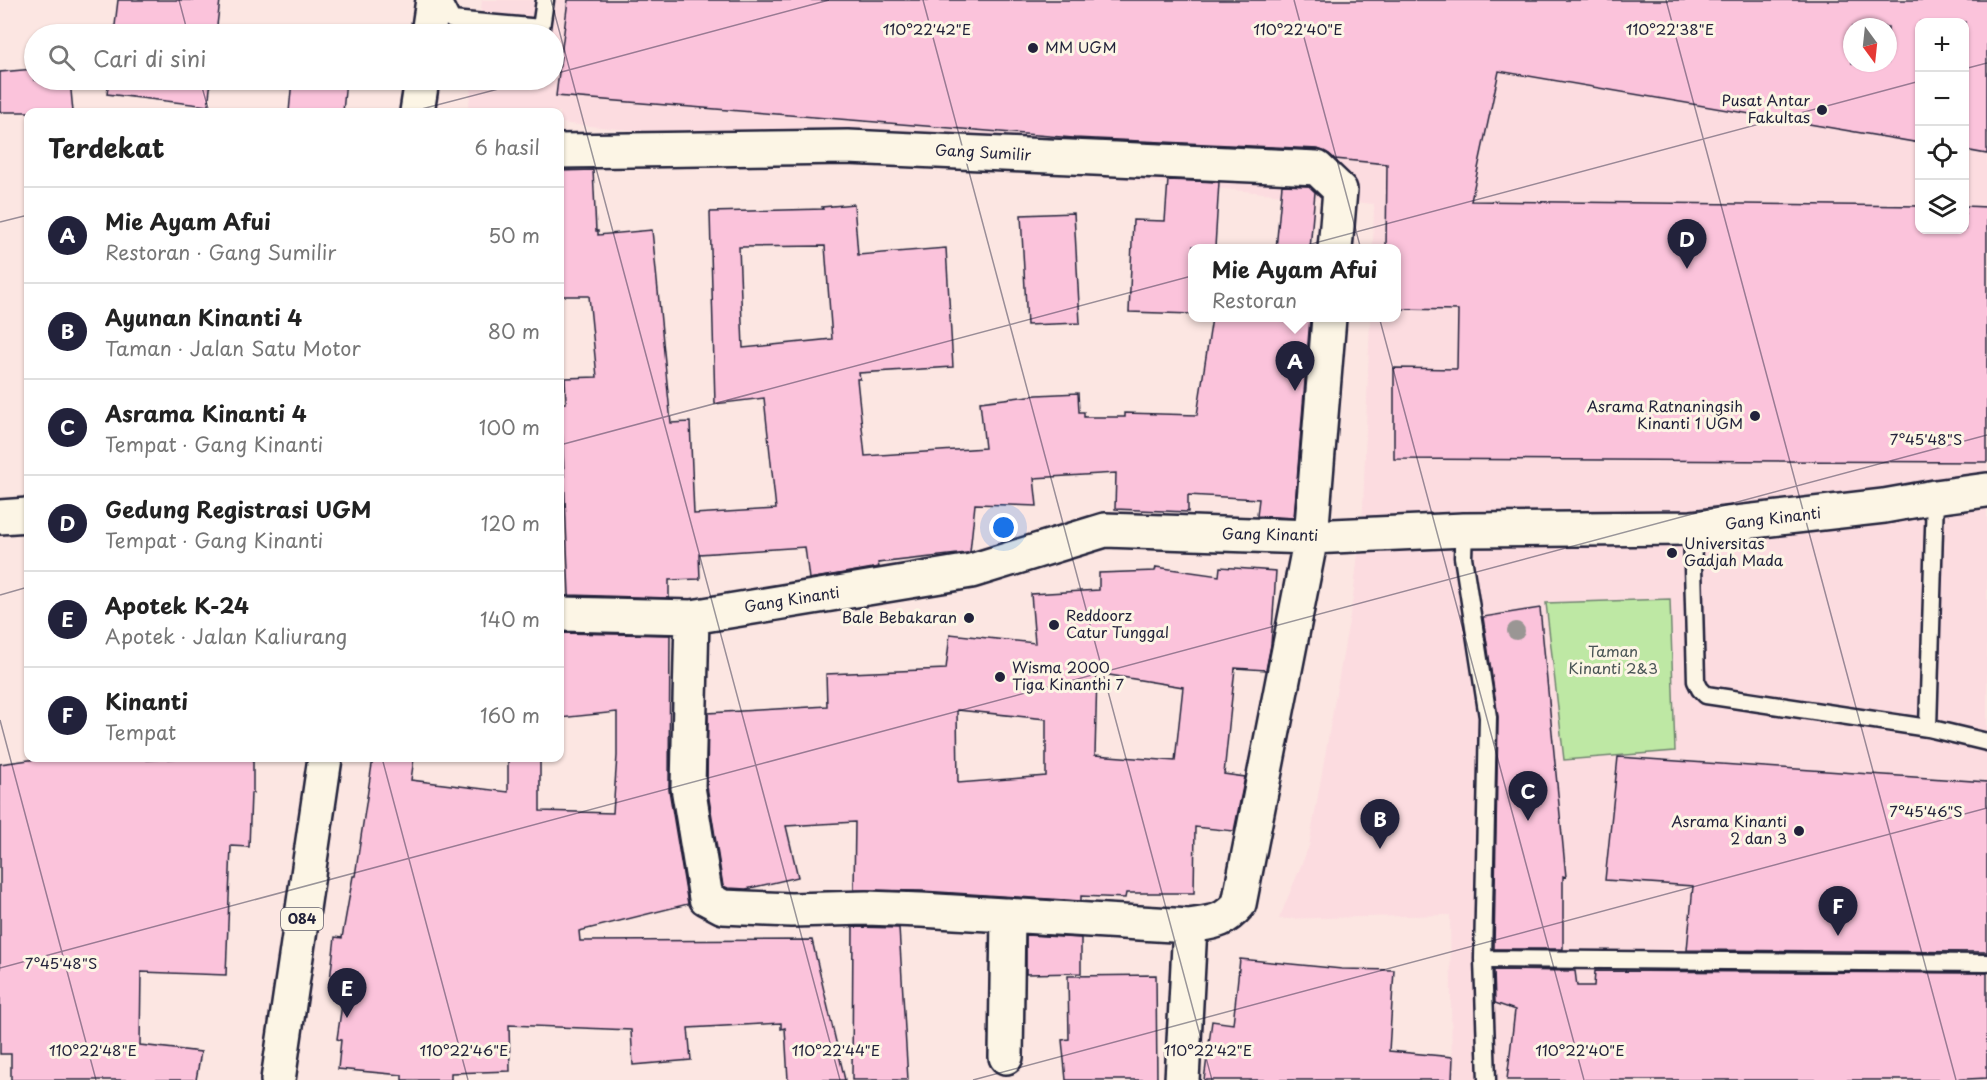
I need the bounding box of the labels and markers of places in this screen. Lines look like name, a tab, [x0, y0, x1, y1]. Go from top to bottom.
place label: MM UGM	[1045, 35, 1117, 58]
marker: MM UGM	[1026, 41, 1040, 55]
place label: Pusat Antar Fakultas	[1721, 88, 1810, 128]
marker: Pusat Antar Fakultas	[1815, 103, 1829, 117]
pin: D	[1668, 220, 1706, 269]
pin: A	[1276, 342, 1314, 391]
place label: Asrama Ratnaningsih Kinanti 1 UGM	[1587, 394, 1743, 434]
marker: Asrama Ratnaningsih Kinanti 1 UGM	[1748, 409, 1762, 423]
place label: Universitas Gadjah Mada	[1684, 531, 1784, 571]
marker: Universitas Gadjah Mada	[1665, 546, 1679, 560]
place label: Reddoorz Catur Tunggal	[1066, 603, 1169, 643]
place label: Bale Bebakaran	[842, 605, 957, 628]
marker: Bale Bebakaran	[962, 611, 976, 625]
marker: Reddoorz Catur Tunggal	[1047, 618, 1061, 632]
place label: Wisma 2000 Tiga Kinanthi 7	[1012, 655, 1124, 695]
marker: Wisma 2000 Tiga Kinanthi 7	[993, 670, 1007, 684]
pin: C	[1508, 772, 1547, 821]
pin: B	[1360, 800, 1400, 849]
place label: Asrama Kinanti 2 dan 3	[1671, 809, 1787, 849]
marker: Asrama Kinanti 2 dan 3	[1792, 824, 1806, 838]
pin: F	[1818, 886, 1858, 936]
pin: E	[328, 968, 366, 1018]

